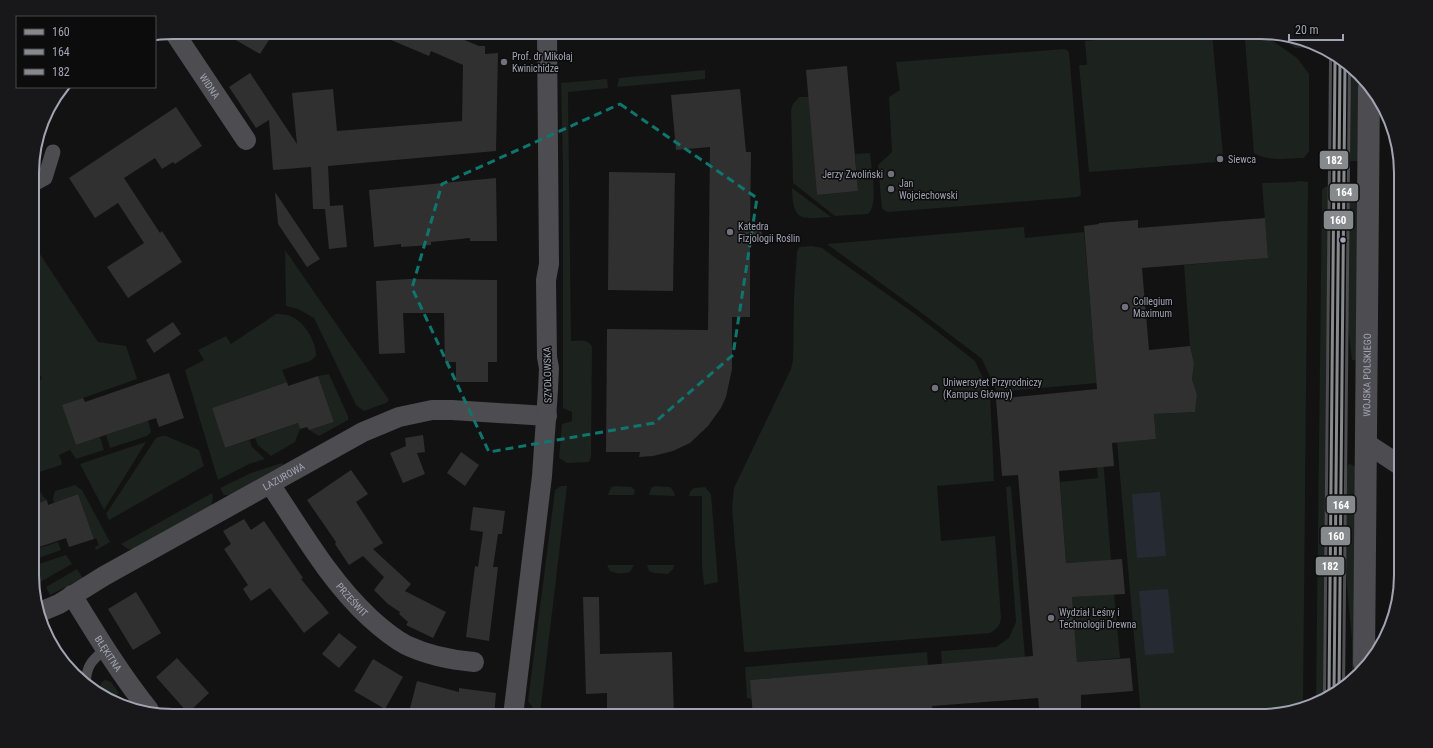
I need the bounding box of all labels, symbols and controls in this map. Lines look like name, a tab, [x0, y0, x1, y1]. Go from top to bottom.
legend	[16, 16, 156, 88]
scale bar	[1289, 16, 1343, 42]
text: 20 m	[1295, 23, 1319, 37]
text: 160	[52, 25, 70, 39]
text: 164	[52, 45, 70, 59]
place label: Prof. dr Mikołaj Kwinichidze	[512, 51, 573, 74]
marker: Prof. dr Mikołaj Kwinichidze	[499, 57, 509, 67]
text: 182	[52, 65, 70, 79]
street label: WIDNA	[197, 72, 222, 101]
line badge: 182	[1319, 150, 1349, 170]
marker: Siewca	[1215, 154, 1225, 164]
place label: Siewca	[1228, 154, 1256, 165]
text: 182	[1326, 154, 1343, 167]
place label: Jerzy Zwoliński	[822, 169, 883, 180]
marker: Jerzy Zwoliński	[886, 169, 896, 179]
place label: Jan Wojciechowski	[899, 178, 958, 201]
line badge: 164	[1329, 183, 1359, 202]
marker: Jan Wojciechowski	[886, 184, 896, 194]
text: 164	[1336, 186, 1353, 199]
line badge: 160	[1323, 210, 1354, 230]
text: 160	[1330, 214, 1347, 227]
place label: Katedra Fizjologii Roślin	[738, 221, 800, 244]
marker: Katedra Fizjologii Roślin	[725, 227, 735, 237]
unlabelled marker	[1338, 235, 1348, 245]
place label: Collegium Maximum	[1133, 296, 1173, 319]
marker: Collegium Maximum	[1120, 302, 1130, 312]
street label: WOJSKA POLSKIEGO	[1361, 333, 1373, 417]
street label: SZYDŁOWSKA	[542, 347, 553, 403]
place label: Uniwersytet Przyrodniczy (Kampus Główny)	[943, 377, 1042, 401]
marker: Uniwersytet Przyrodniczy (Kampus Główny)	[930, 383, 940, 393]
street label: LAZUROWA	[261, 461, 307, 493]
line badge: 164	[1326, 495, 1356, 514]
text: 164	[1333, 499, 1350, 512]
line badge: 160	[1320, 526, 1351, 546]
text: 160	[1328, 530, 1345, 543]
line badge: 182	[1315, 556, 1345, 576]
text: 182	[1322, 560, 1339, 573]
street label: PRZEŚWIT	[334, 581, 370, 619]
place label: Wydział Leśny i Technologii Drewna	[1059, 607, 1137, 630]
marker: Wydział Leśny i Technologii Drewna	[1046, 613, 1056, 623]
street label: BŁĘKITNA	[93, 634, 124, 674]

